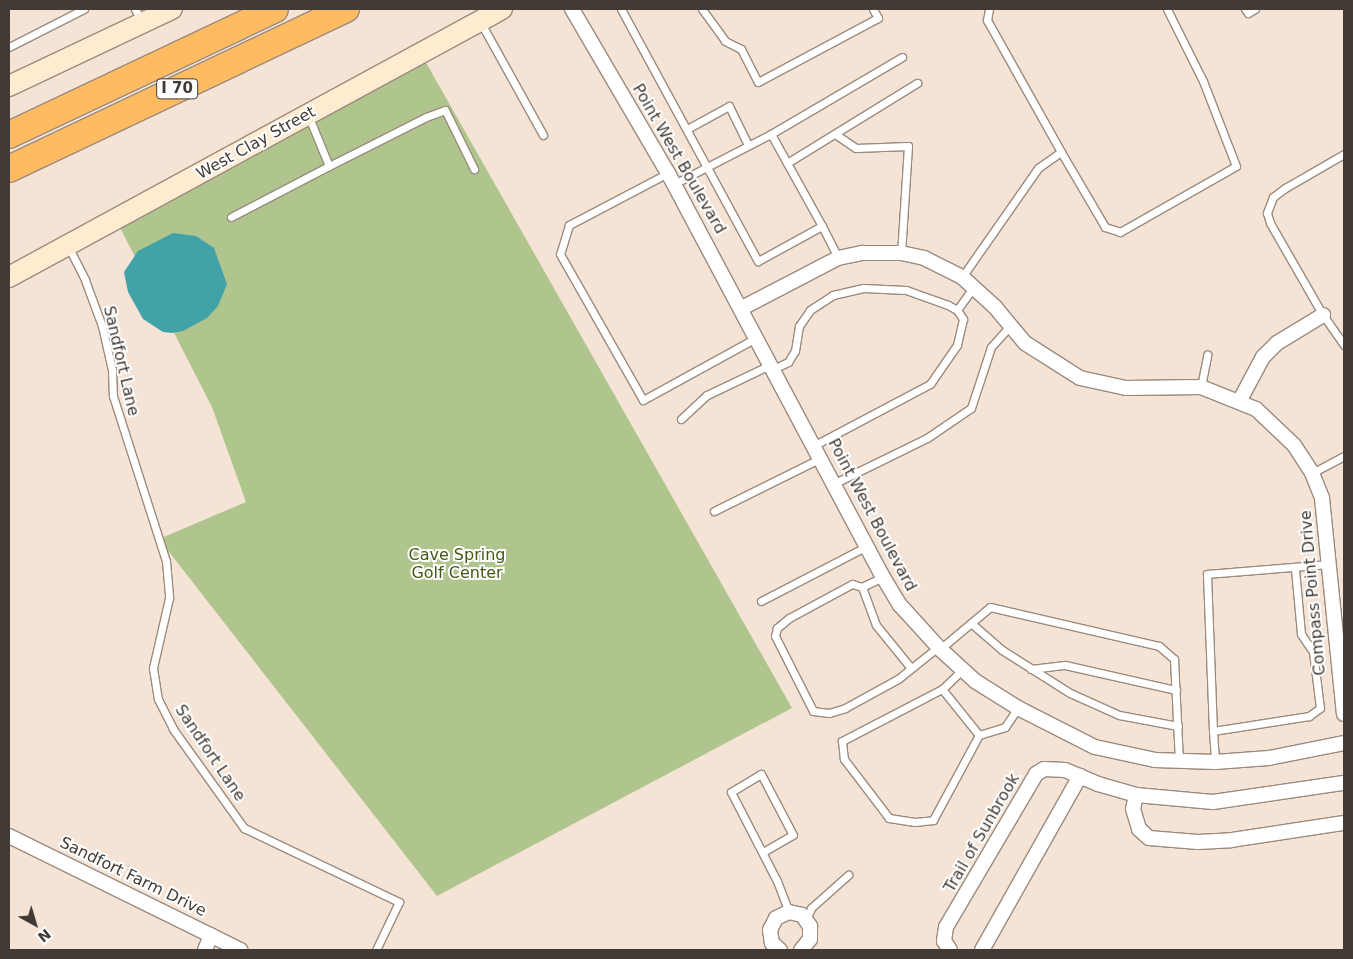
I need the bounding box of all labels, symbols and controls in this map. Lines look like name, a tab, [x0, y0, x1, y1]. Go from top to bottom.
road number: I 70	[156, 76, 198, 102]
street label: Point West Boulevard	[628, 81, 730, 237]
street label: West Clay Street	[193, 102, 319, 184]
street label: Sandfort Lane	[99, 304, 143, 418]
street label: Point West Boulevard	[824, 435, 920, 595]
street label: Compass Point Drive	[1296, 510, 1330, 676]
park label: Cave Spring Golf Center	[408, 545, 506, 583]
street label: Sandfort Lane	[171, 701, 249, 805]
street label: Trail of Sunbrook	[940, 770, 1024, 896]
street label: Sandfort Farm Drive	[57, 833, 209, 921]
north arrow	[10, 899, 60, 949]
text: N	[35, 926, 54, 946]

